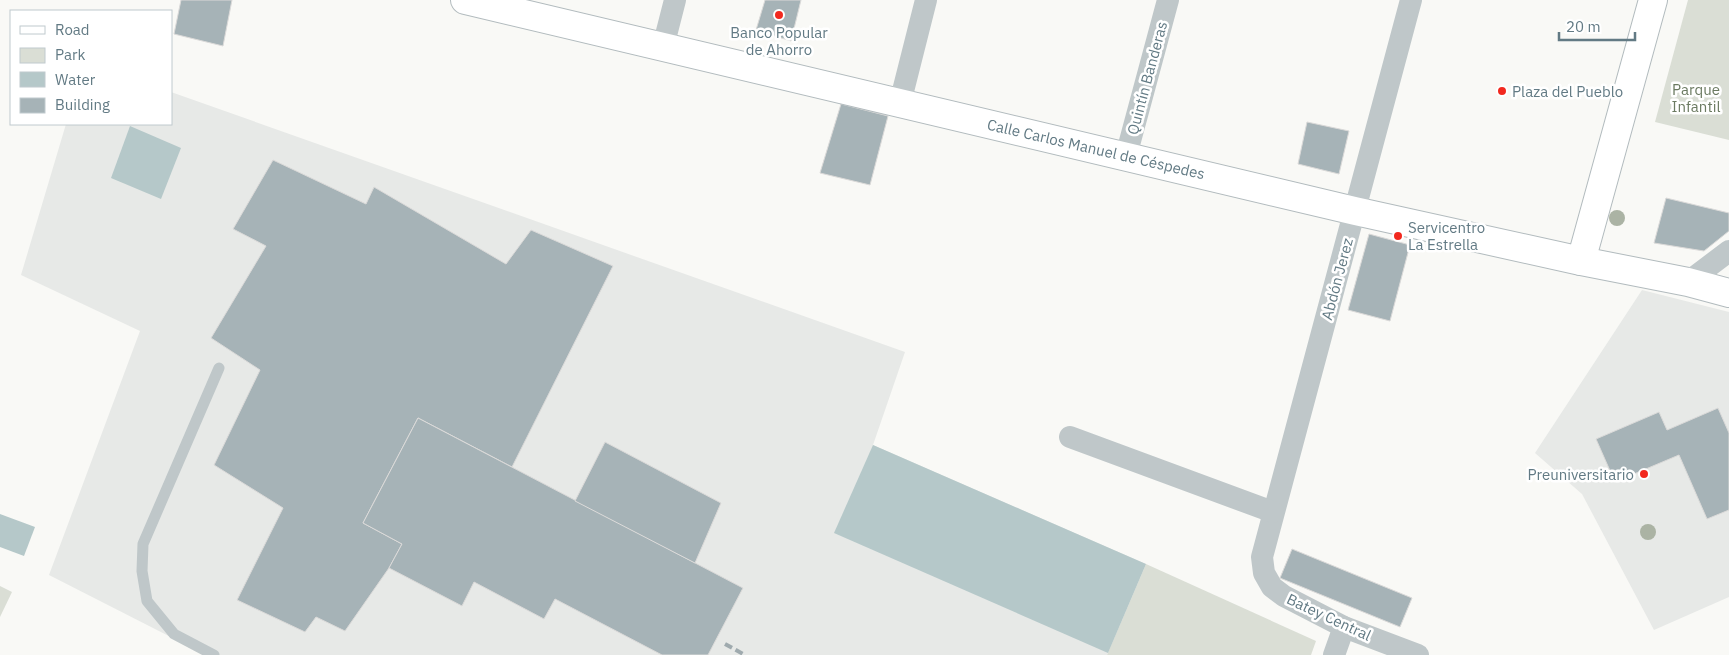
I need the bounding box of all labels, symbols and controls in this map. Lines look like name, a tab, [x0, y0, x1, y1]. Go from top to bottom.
marker: Banco Popular de Ahorro	[773, 9, 785, 21]
legend	[10, 10, 172, 125]
scale bar	[1559, 10, 1635, 42]
text: 20 m	[1566, 17, 1601, 36]
street label: Quintín Banderas	[1123, 19, 1171, 137]
text: Road	[55, 20, 90, 39]
place label: Banco Popular de Ahorro	[730, 23, 828, 59]
text: Park	[55, 45, 85, 64]
text: Water	[55, 70, 96, 89]
park label: Parque Infantil	[1671, 80, 1721, 116]
place label: Plaza del Pueblo	[1512, 82, 1623, 101]
marker: Plaza del Pueblo	[1496, 85, 1508, 97]
text: Building	[55, 95, 110, 114]
street label: Calle Carlos Manuel de Céspedes	[985, 115, 1207, 183]
place label: Servicentro La Estrella	[1408, 218, 1485, 254]
marker: Servicentro La Estrella	[1392, 230, 1404, 242]
street label: Abdón Jerez	[1317, 236, 1357, 322]
place label: Preuniversitario	[1528, 465, 1634, 484]
marker: Preuniversitario	[1638, 468, 1650, 480]
street label: Batey Central	[1284, 589, 1374, 645]

